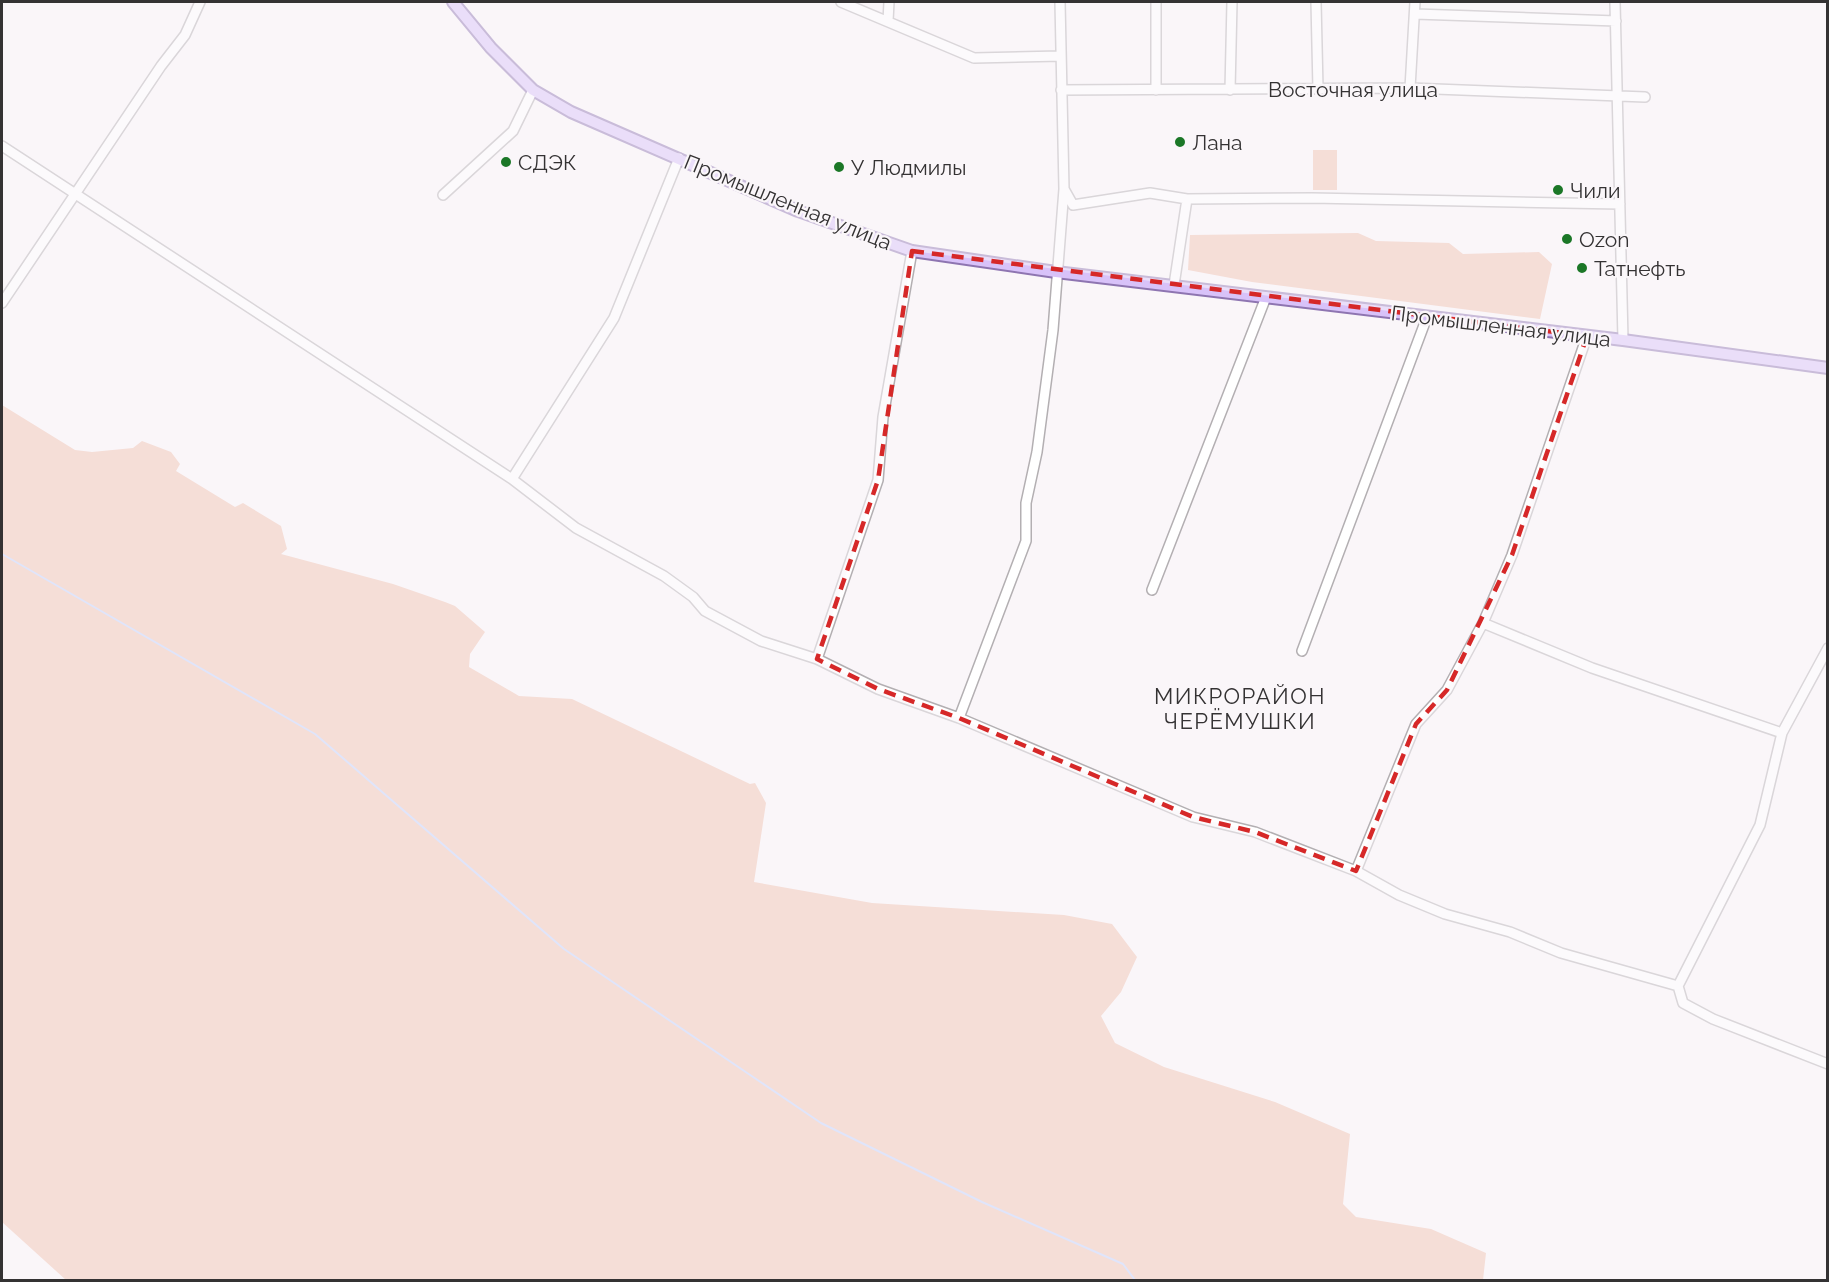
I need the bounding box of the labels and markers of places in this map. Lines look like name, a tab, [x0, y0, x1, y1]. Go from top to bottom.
place label: Лана	[1192, 130, 1242, 155]
marker: Лана	[1173, 135, 1187, 149]
place label: СДЭК	[518, 150, 576, 175]
marker: СДЭК	[499, 155, 513, 169]
place label: У Людмилы	[851, 155, 966, 180]
marker: У Людмилы	[832, 160, 846, 174]
place label: Чили	[1570, 178, 1620, 203]
marker: Чили	[1551, 183, 1565, 197]
place label: Ozon	[1579, 227, 1630, 252]
marker: Ozon	[1560, 232, 1574, 246]
place label: Татнефть	[1594, 256, 1685, 281]
marker: Татнефть	[1575, 261, 1589, 275]

